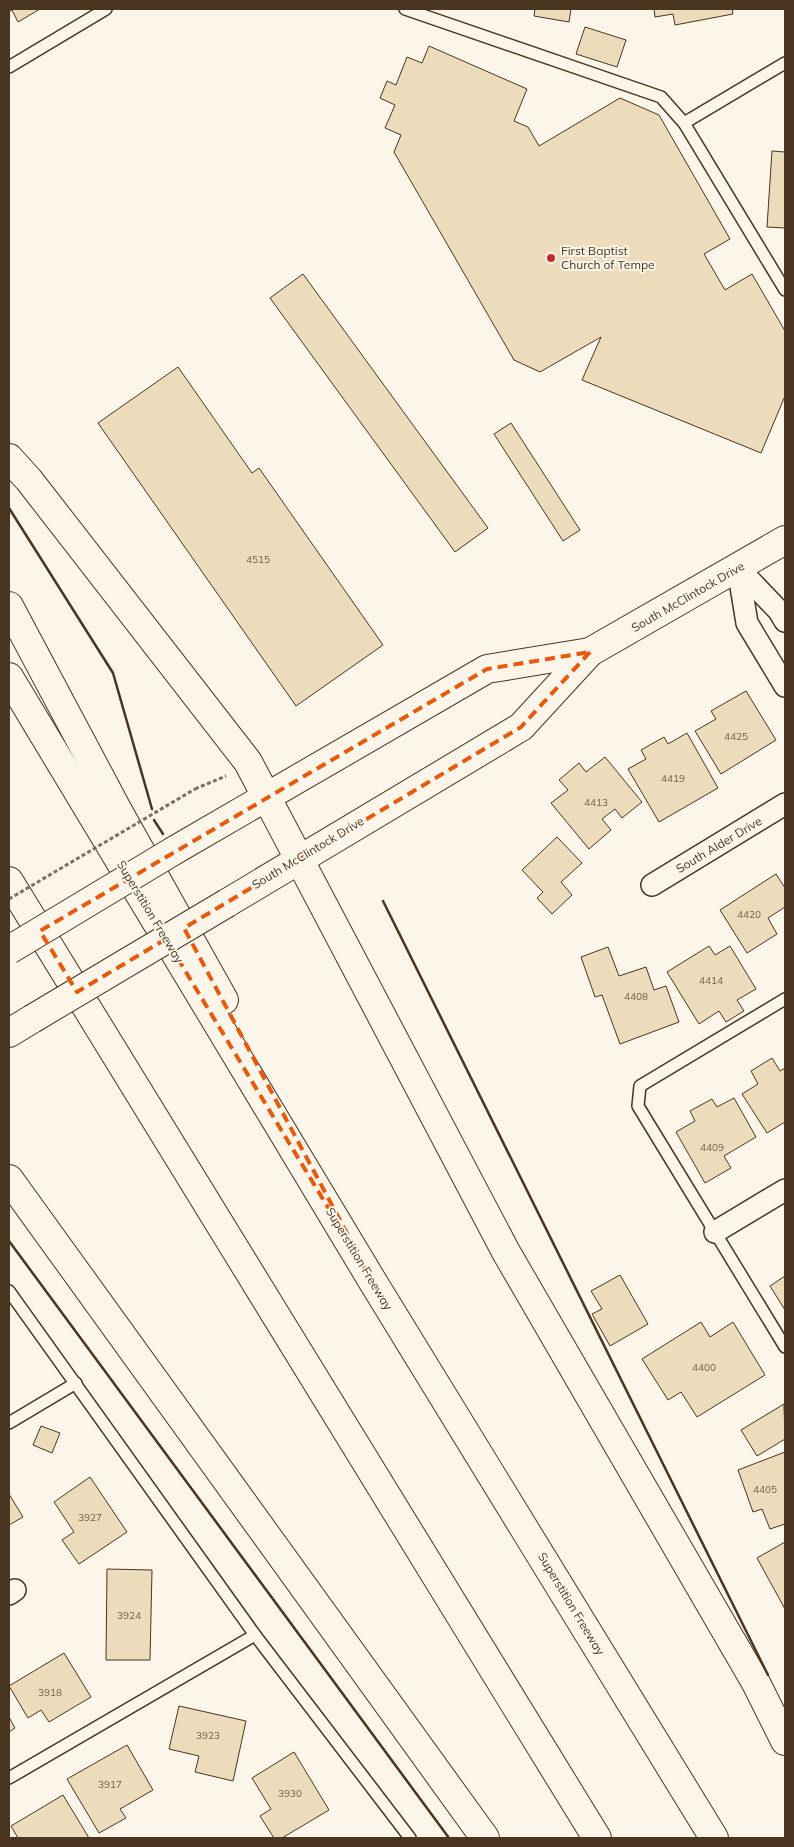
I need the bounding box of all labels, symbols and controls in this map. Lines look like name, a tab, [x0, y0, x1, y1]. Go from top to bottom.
place label: First Baptist Church of Tempe	[561, 243, 655, 272]
marker: First Baptist Church of Tempe	[545, 252, 557, 264]
house number: 4515	[246, 553, 270, 566]
street label: South McClintock Drive	[629, 558, 747, 635]
house number: 4425	[724, 730, 748, 743]
house number: 4419	[661, 772, 685, 785]
house number: 4413	[584, 796, 608, 809]
street label: South McClintock Drive	[249, 813, 366, 892]
street label: South Alder Drive	[673, 813, 764, 876]
street label: Superstition Freeway	[114, 858, 187, 966]
house number: 4420	[737, 908, 761, 921]
house number: 4414	[699, 974, 723, 987]
house number: 4408	[624, 990, 648, 1003]
house number: 4409	[700, 1141, 724, 1154]
street label: Superstition Freeway	[323, 1205, 396, 1313]
house number: 4400	[692, 1361, 716, 1374]
house number: 4405	[753, 1483, 777, 1496]
house number: 3927	[78, 1511, 102, 1524]
street label: Superstition Freeway	[535, 1550, 608, 1658]
house number: 3924	[117, 1609, 141, 1622]
house number: 3918	[38, 1686, 62, 1699]
house number: 3923	[196, 1729, 220, 1742]
house number: 3917	[98, 1778, 122, 1791]
house number: 3930	[278, 1787, 302, 1800]

